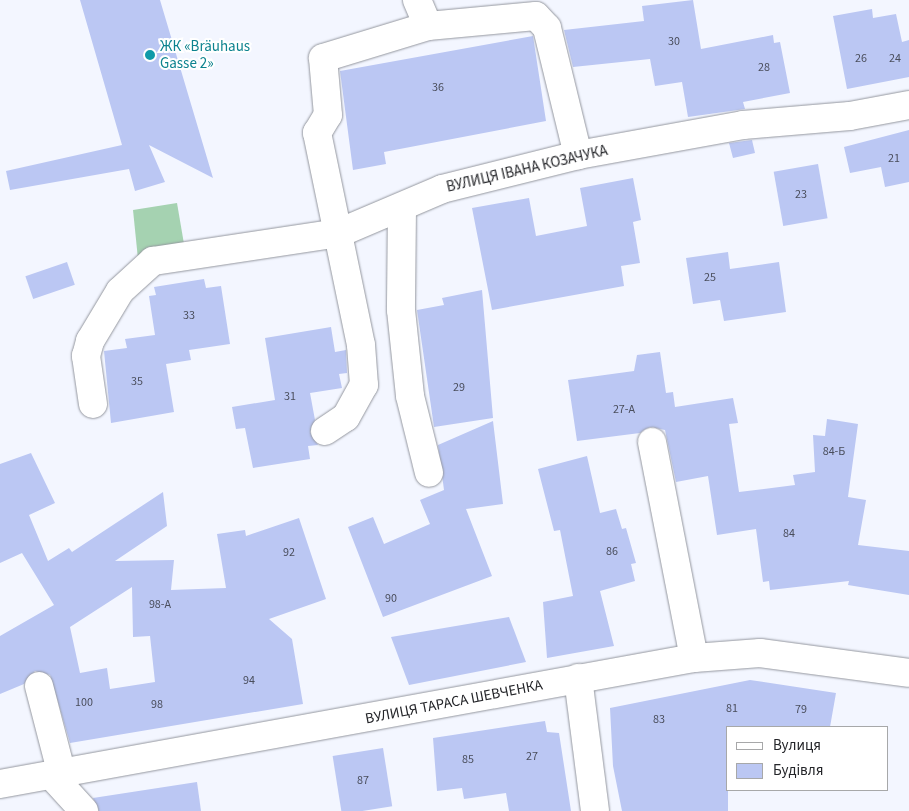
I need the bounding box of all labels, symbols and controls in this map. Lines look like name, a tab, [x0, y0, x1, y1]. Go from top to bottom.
house number: 30	[668, 35, 680, 49]
place label: ЖК «Bräuhaus Gasse 2»	[160, 37, 250, 72]
marker: ЖК «Bräuhaus Gasse 2»	[144, 49, 156, 61]
house number: 26	[855, 52, 867, 66]
house number: 24	[889, 52, 901, 66]
house number: 28	[758, 61, 770, 75]
house number: 36	[432, 81, 444, 95]
street label: ВУЛИЦЯ ІВАНА КОЗАЧУКА	[445, 142, 609, 196]
house number: 21	[888, 152, 900, 166]
house number: 23	[795, 188, 807, 202]
house number: 25	[704, 271, 716, 285]
house number: 33	[183, 309, 195, 323]
house number: 35	[131, 375, 143, 389]
house number: 29	[453, 381, 465, 395]
house number: 31	[284, 390, 296, 404]
house number: 27-А	[613, 403, 635, 417]
house number: 84-Б	[823, 445, 845, 459]
house number: 84	[783, 527, 795, 541]
house number: 86	[606, 545, 618, 559]
house number: 92	[283, 546, 295, 560]
house number: 90	[385, 592, 397, 606]
house number: 98-А	[149, 598, 171, 612]
house number: 94	[243, 674, 255, 688]
street label: ВУЛИЦЯ ТАРАСА ШЕВЧЕНКА	[364, 676, 544, 728]
house number: 100	[75, 696, 93, 710]
house number: 98	[151, 698, 163, 712]
house number: 81	[726, 702, 738, 716]
house number: 79	[795, 703, 807, 717]
house number: 83	[653, 713, 665, 727]
legend	[726, 726, 889, 791]
text: Вулиця	[773, 735, 821, 756]
house number: 27	[526, 750, 538, 764]
house number: 85	[462, 753, 474, 767]
text: Будівля	[773, 760, 823, 781]
house number: 87	[357, 774, 369, 788]

